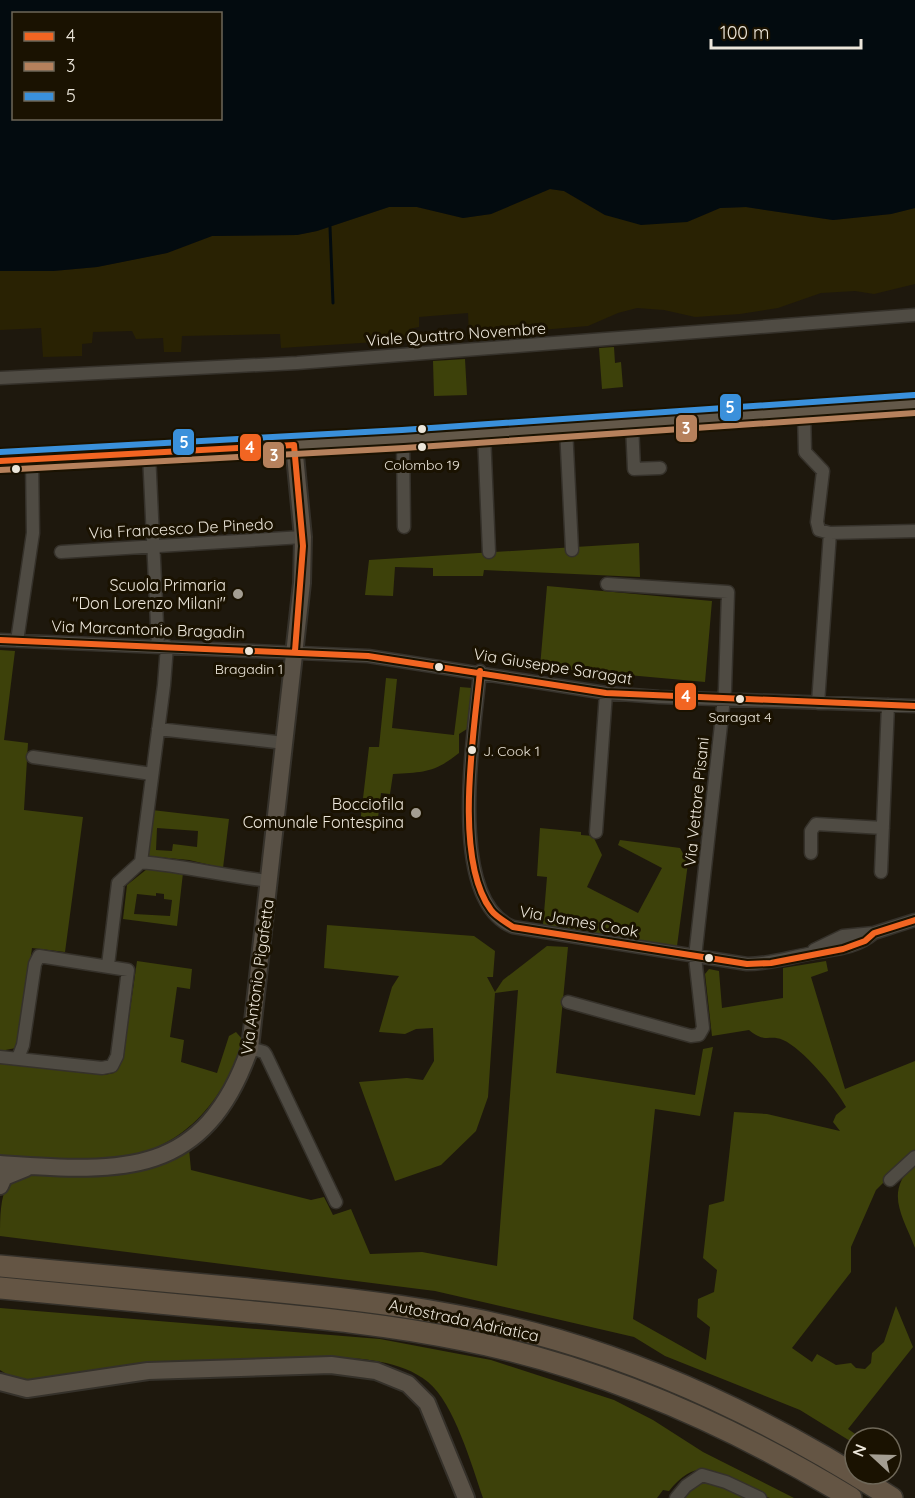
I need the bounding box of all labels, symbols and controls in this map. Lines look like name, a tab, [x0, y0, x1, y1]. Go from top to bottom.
legend	[12, 12, 222, 120]
scale bar	[711, 12, 861, 50]
text: 100 m	[720, 21, 769, 44]
text: 4	[66, 24, 76, 47]
text: 3	[66, 54, 75, 77]
text: 5	[66, 84, 76, 107]
street label: Viale Quattro Novembre	[365, 318, 547, 350]
line badge: 5	[719, 393, 742, 422]
text: 5	[725, 397, 735, 417]
line badge: 3	[675, 414, 698, 443]
text: 3	[682, 418, 690, 438]
unlabelled marker	[416, 423, 428, 435]
line badge: 5	[172, 428, 195, 456]
text: 5	[179, 432, 189, 452]
line badge: 4	[239, 433, 262, 462]
text: 4	[245, 437, 255, 457]
line badge: 3	[262, 441, 285, 469]
marker: Colombo 19	[416, 441, 428, 453]
text: 3	[270, 445, 278, 465]
place label: Colombo 19	[384, 456, 460, 474]
unlabelled marker	[10, 463, 22, 475]
street label: Via Francesco De Pinedo	[88, 513, 274, 543]
place label: Scuola Primaria "Don Lorenzo Milani"	[72, 575, 226, 613]
marker: Scuola Primaria "Don Lorenzo Milani"	[231, 587, 245, 601]
street label: Via Marcantonio Bragadin	[51, 616, 245, 642]
street label: Via Giuseppe Saragat	[472, 644, 634, 688]
marker: Bragadin 1	[243, 645, 255, 657]
place label: Bragadin 1	[215, 660, 283, 678]
unlabelled marker	[433, 661, 445, 673]
line badge: 4	[674, 682, 697, 711]
text: 4	[681, 686, 691, 706]
marker: Saragat 4	[734, 693, 746, 705]
place label: Saragat 4	[708, 708, 772, 726]
street label: Via Vettore Pisani	[679, 736, 713, 868]
place label: J. Cook 1	[483, 742, 540, 760]
marker: J. Cook 1	[466, 744, 478, 756]
place label: Bocciofila Comunale Fontespina	[243, 794, 404, 832]
marker: Bocciofila Comunale Fontespina	[409, 806, 423, 820]
street label: Via Antonio Pigafetta	[236, 898, 278, 1056]
street label: Via James Cook	[518, 901, 640, 941]
unlabelled marker	[703, 952, 715, 964]
street label: Autostrada Adriatica	[387, 1294, 541, 1346]
north arrow	[843, 1426, 903, 1486]
text: N	[848, 1441, 871, 1460]

